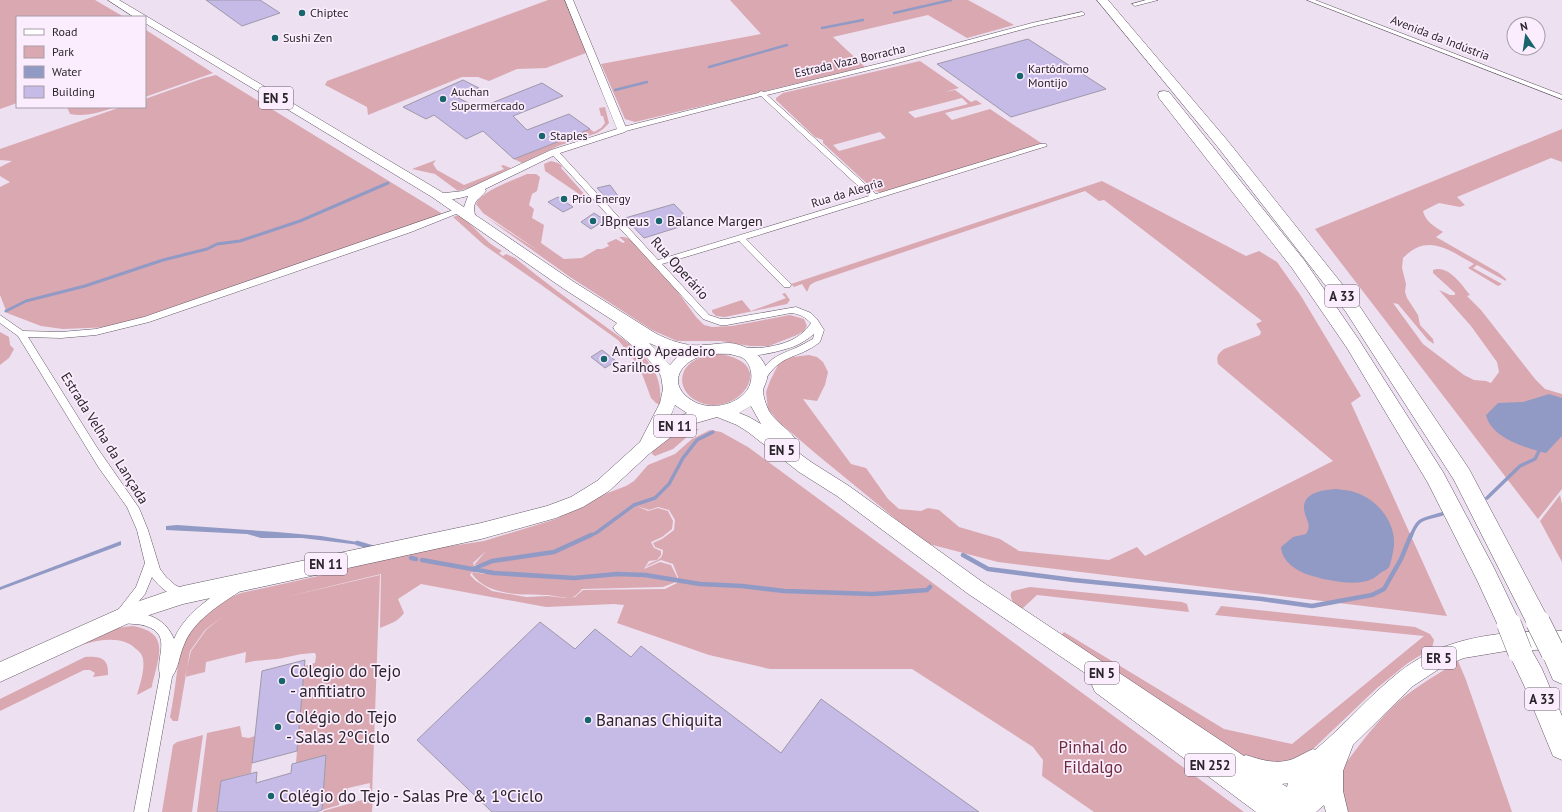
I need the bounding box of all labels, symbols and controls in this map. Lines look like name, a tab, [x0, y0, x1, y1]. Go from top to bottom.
place label: Chiptec	[310, 5, 349, 20]
marker: Chiptec	[297, 8, 307, 18]
street label: Avenida da Indústria	[1389, 12, 1492, 63]
legend	[16, 16, 146, 108]
north arrow	[1506, 16, 1546, 56]
text: N	[1519, 19, 1529, 34]
text: Road	[52, 24, 77, 39]
place label: Sushi Zen	[283, 30, 332, 45]
marker: Sushi Zen	[270, 33, 280, 43]
street label: Estrada Vaza Borracha	[793, 40, 907, 81]
text: Park	[52, 44, 74, 59]
place label: Kartódromo Montijo	[1028, 61, 1089, 90]
text: Water	[52, 64, 82, 79]
marker: Kartódromo Montijo	[1015, 71, 1025, 81]
text: Building	[52, 84, 95, 99]
place label: Auchan Supermercado	[451, 84, 525, 113]
road number: EN 5	[259, 87, 293, 109]
marker: Auchan Supermercado	[438, 94, 448, 104]
place label: Staples	[550, 128, 588, 143]
marker: Staples	[537, 131, 547, 141]
street label: Rua da Alegria	[809, 175, 884, 211]
place label: Prio Energy	[572, 191, 631, 206]
marker: Prio Energy	[559, 194, 569, 204]
place label: JBpneus	[600, 212, 649, 230]
place label: Balance Margen	[667, 212, 763, 230]
marker: JBpneus	[588, 216, 598, 226]
marker: Balance Margen	[654, 216, 664, 226]
street label: Rua Operário	[647, 233, 713, 303]
road number: A 33	[1325, 285, 1359, 307]
place label: Antigo Apeadeiro Sarilhos	[612, 342, 715, 376]
marker: Antigo Apeadeiro Sarilhos	[599, 354, 609, 364]
street label: Estrada Velha da Lançada	[57, 369, 153, 507]
road number: EN 11	[654, 415, 696, 437]
road number: EN 5	[765, 439, 799, 461]
road number: EN 11	[305, 553, 347, 575]
road number: ER 5	[1422, 647, 1456, 669]
place label: Colegio do Tejo - anfitiatro	[290, 660, 401, 702]
road number: EN 5	[1085, 662, 1119, 684]
marker: Colegio do Tejo - anfitiatro	[277, 676, 287, 686]
road number: A 33	[1525, 688, 1559, 710]
place label: Colégio do Tejo - Salas 2ºCiclo	[286, 706, 397, 748]
place label: Bananas Chiquita	[596, 709, 722, 731]
marker: Bananas Chiquita	[583, 715, 593, 725]
marker: Colégio do Tejo - Salas 2ºCiclo	[273, 722, 283, 732]
park label: Pinhal do Fildalgo	[1059, 736, 1127, 778]
road number: EN 252	[1185, 754, 1235, 776]
place label: Colégio do Tejo - Salas Pre & 1ºCiclo	[279, 785, 543, 807]
marker: Colégio do Tejo - Salas Pre & 1ºCiclo	[266, 791, 276, 801]

